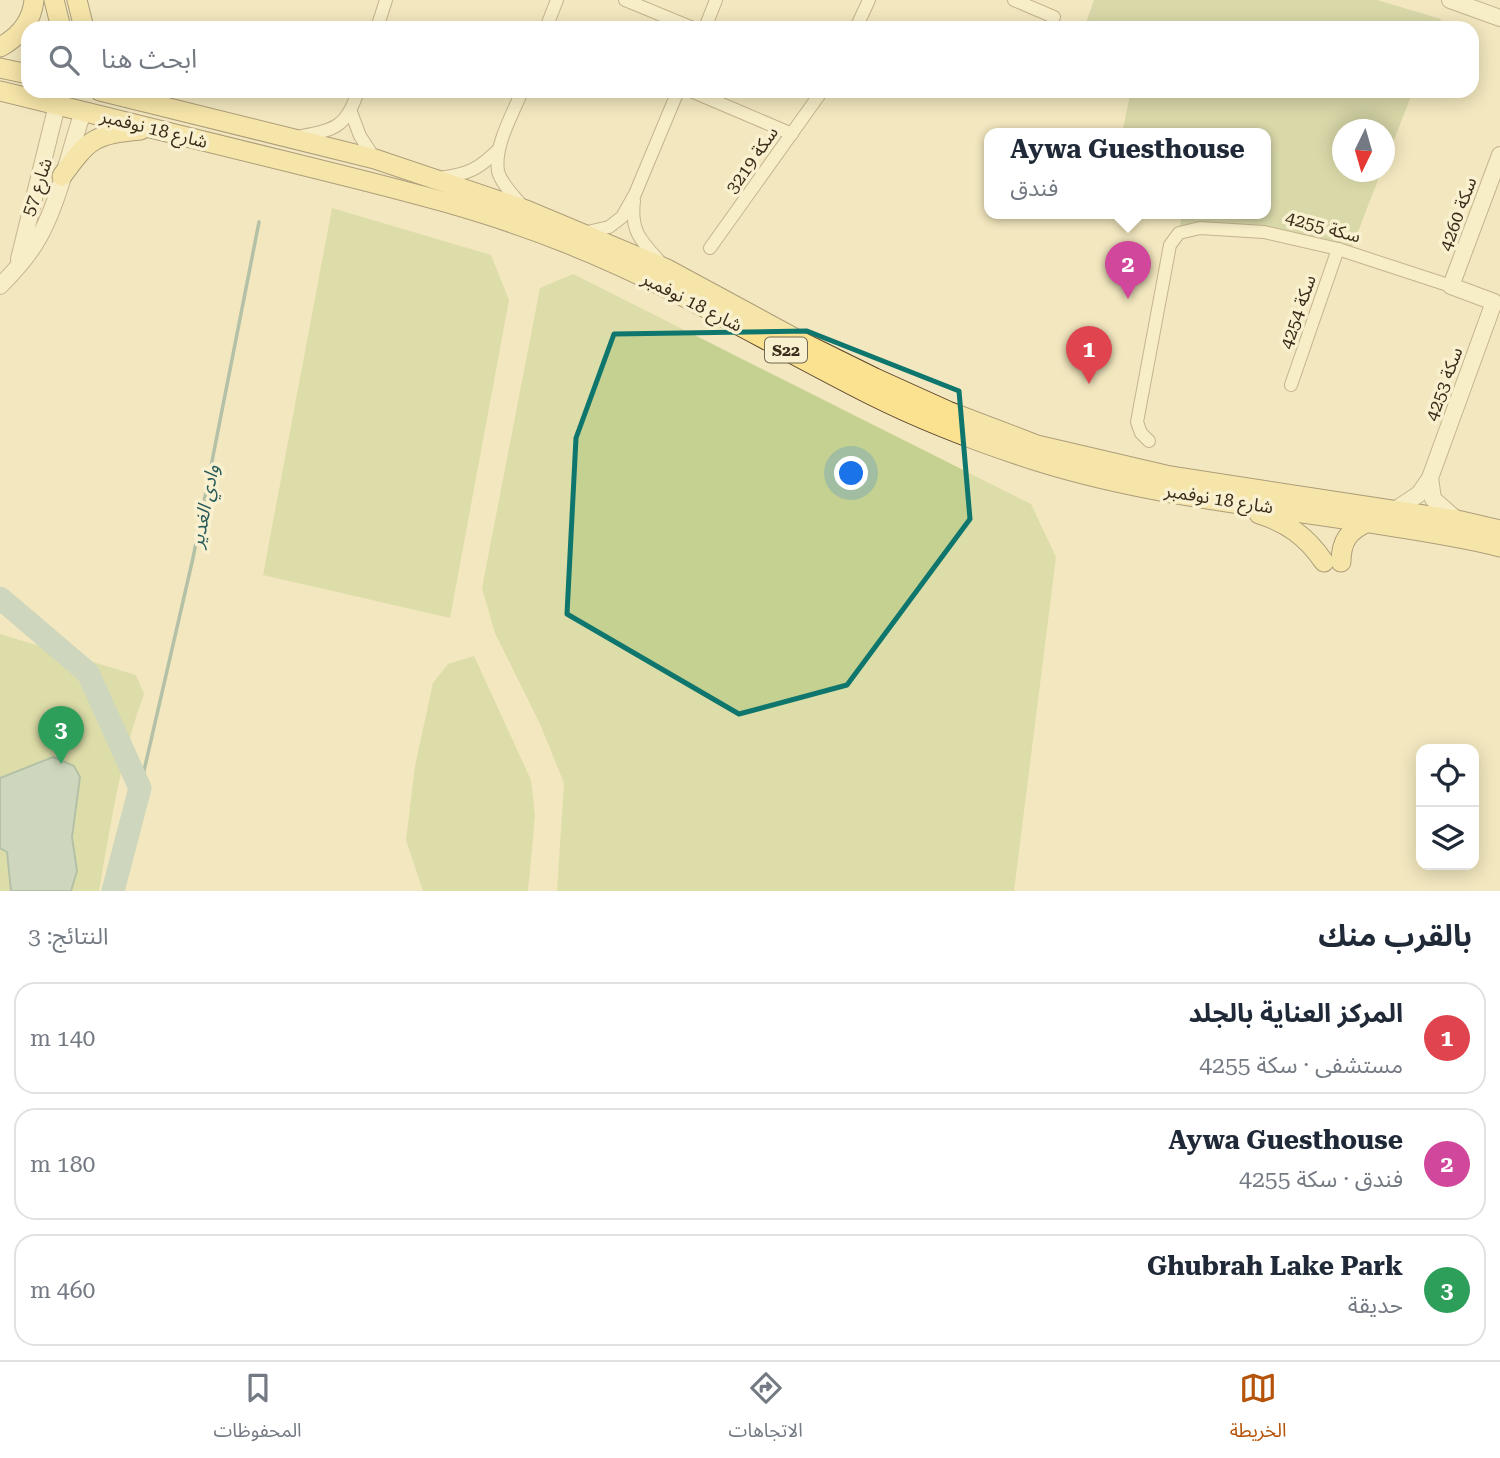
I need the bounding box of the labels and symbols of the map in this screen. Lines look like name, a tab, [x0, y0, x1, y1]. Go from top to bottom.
street label: شارع 18 نوفمبر	[97, 105, 210, 156]
north arrow	[1332, 119, 1395, 182]
street label: سكة 3219	[721, 122, 782, 197]
street label: شارع 57	[17, 155, 60, 220]
street label: سكة 4260	[1435, 174, 1481, 254]
street label: سكة 4255	[1283, 206, 1363, 247]
pin: 2	[1105, 241, 1151, 299]
street label: شارع 18 نوفمبر	[636, 267, 746, 339]
street label: سكة 4254	[1275, 272, 1320, 352]
pin: 1	[1066, 326, 1112, 384]
road number: S22	[765, 338, 807, 362]
street label: سكة 4253	[1421, 344, 1467, 424]
your location	[834, 456, 868, 490]
water label: وادي الغدير	[185, 462, 227, 552]
street label: شارع 18 نوفمبر	[1162, 479, 1275, 521]
pin: 3	[38, 706, 84, 764]

